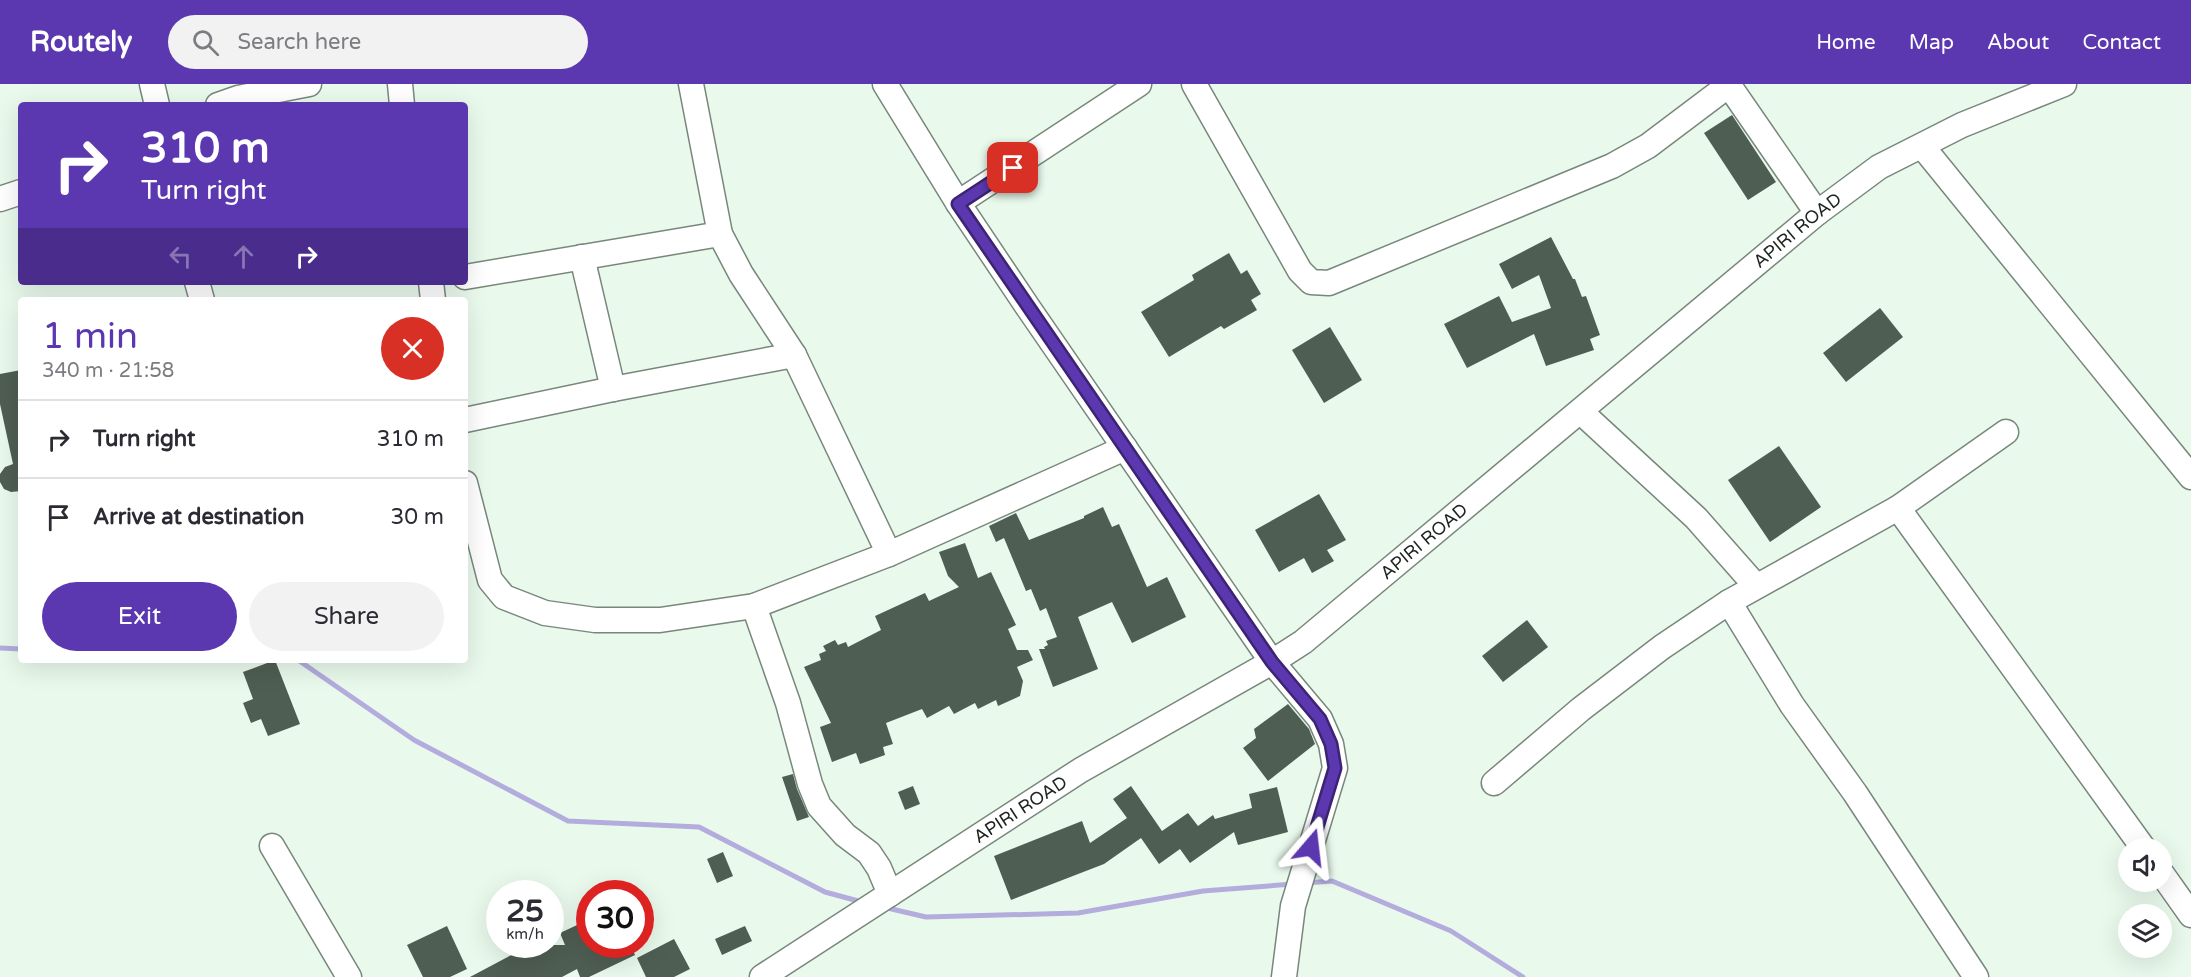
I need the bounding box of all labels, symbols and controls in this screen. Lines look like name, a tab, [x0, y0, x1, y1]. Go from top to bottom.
search box	[168, 15, 588, 69]
text: Routely	[30, 25, 132, 59]
icon: search	[189, 26, 222, 59]
text: Search here	[237, 29, 361, 55]
text: Home	[1816, 30, 1876, 55]
text: Map	[1909, 30, 1954, 55]
text: About	[1987, 30, 2049, 55]
text: Contact	[2082, 30, 2161, 55]
text: 310 m	[141, 123, 270, 174]
icon: right	[42, 126, 120, 204]
pin	[987, 142, 1038, 193]
icon: arrive	[996, 151, 1029, 184]
text: Turn right	[141, 174, 267, 207]
street label: APIRI ROAD	[1749, 188, 1846, 273]
icon: left	[164, 240, 197, 273]
icon: ahead	[227, 240, 260, 273]
icon: right	[290, 240, 323, 273]
text: 1 min	[42, 315, 138, 358]
button: close	[381, 317, 444, 380]
text: 340 m · 21:58	[42, 359, 174, 383]
icon: right	[42, 423, 75, 456]
text: Turn right	[93, 426, 195, 452]
text: 310 m	[377, 426, 444, 452]
street label: APIRI ROAD	[1376, 498, 1472, 584]
icon: arrive	[42, 501, 75, 534]
text: Arrive at destination	[93, 504, 304, 530]
text: 30 m	[390, 504, 444, 530]
button: Exit	[42, 582, 237, 651]
button: Share	[249, 582, 444, 651]
street label: APIRI ROAD	[969, 771, 1071, 848]
position arrow	[1279, 815, 1343, 879]
map controls	[2118, 838, 2172, 958]
button: sound	[2118, 838, 2172, 892]
speed limit sign: 30	[576, 880, 654, 958]
text: 25	[506, 893, 544, 930]
button: layers	[2118, 904, 2172, 958]
text: km/h	[506, 925, 544, 943]

